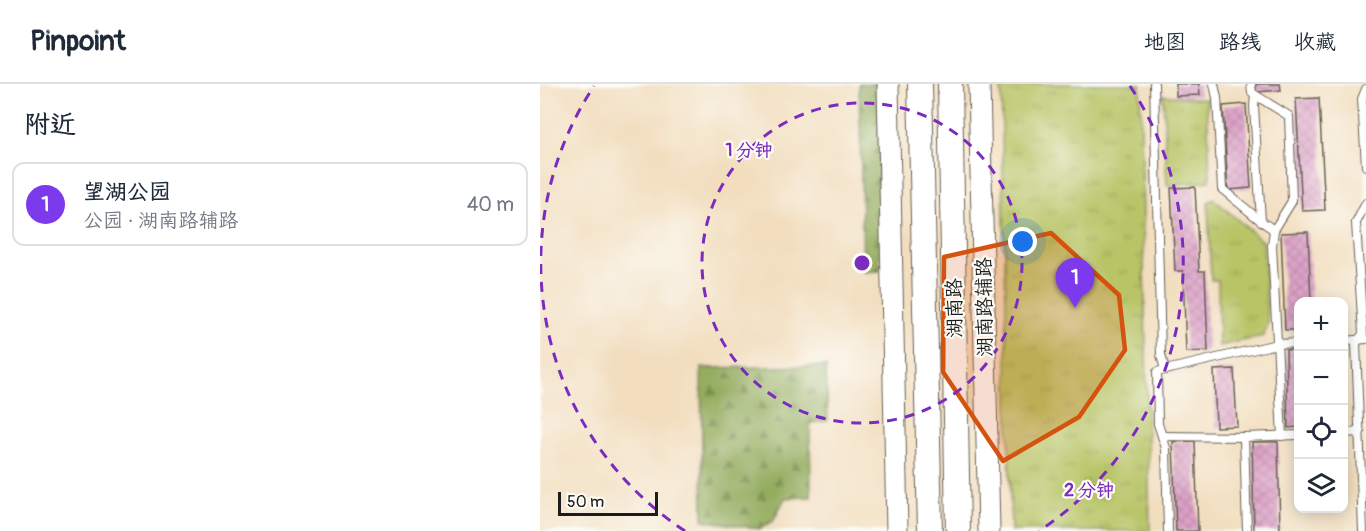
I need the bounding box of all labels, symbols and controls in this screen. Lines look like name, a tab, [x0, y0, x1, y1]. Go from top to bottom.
text: Pinpoint	[30, 24, 126, 59]
text: 地图	[1144, 29, 1186, 56]
text: 路线	[1219, 29, 1261, 56]
text: 收藏	[1294, 29, 1336, 56]
text: 附近	[24, 109, 76, 141]
text: 1 分钟	[726, 139, 772, 162]
text: 望湖公园	[83, 178, 171, 206]
text: 1	[42, 192, 49, 217]
text: 40 m	[467, 192, 514, 217]
text: 公园 · 湖南路辅路	[83, 208, 238, 233]
your location	[1008, 227, 1037, 256]
centre of rings	[852, 253, 872, 273]
street label: 湖南路辅路	[971, 256, 998, 357]
pin: 1	[1056, 258, 1094, 308]
street label: 湖南路	[941, 277, 968, 338]
map controls	[1294, 297, 1348, 513]
button: +	[1294, 297, 1348, 351]
button: −	[1294, 351, 1348, 405]
button: locate	[1294, 405, 1348, 459]
button: layers	[1294, 459, 1348, 513]
text: 2 分钟	[1064, 479, 1114, 502]
scale bar	[558, 489, 658, 516]
text: 50 m	[567, 492, 604, 512]

